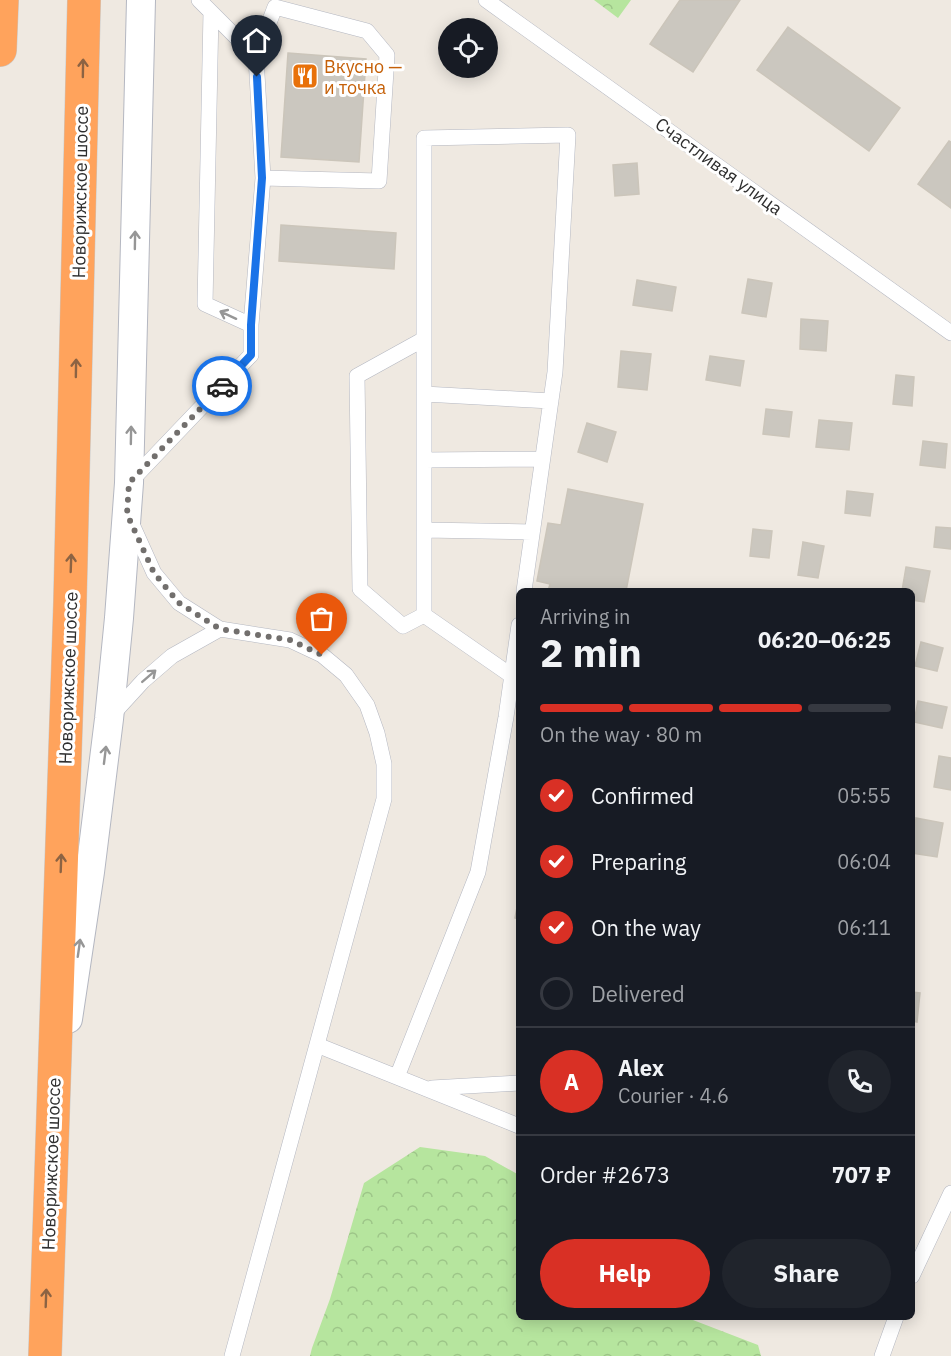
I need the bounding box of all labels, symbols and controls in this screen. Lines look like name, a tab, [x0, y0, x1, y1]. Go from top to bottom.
pin	[231, 15, 282, 77]
map controls	[438, 18, 498, 78]
button: locate	[438, 18, 498, 78]
icon: home	[240, 24, 273, 57]
place label: Вкусно — и точка	[324, 55, 402, 99]
one-way arrow	[77, 59, 89, 79]
restaurant icon: Вкусно — и точка	[290, 61, 320, 91]
street label: Новорижское шоссе	[67, 105, 93, 279]
street label: Счастливая улица	[651, 112, 787, 220]
one-way arrow	[130, 231, 141, 251]
one-way arrow	[220, 308, 238, 320]
courier	[192, 356, 252, 416]
one-way arrow	[70, 358, 82, 378]
icon: car	[206, 370, 239, 403]
one-way arrow	[125, 426, 136, 446]
one-way arrow	[66, 553, 77, 573]
street label: Новорижское шоссе	[53, 591, 83, 765]
pin	[296, 593, 347, 655]
icon: bag	[305, 602, 338, 635]
text: Arriving in	[540, 603, 630, 630]
text: 06:20–06:25	[758, 625, 891, 654]
text: 2 min	[540, 627, 642, 678]
one-way arrow	[141, 669, 156, 683]
text: On the way · 80 m	[540, 721, 702, 748]
one-way arrow	[99, 746, 110, 766]
icon: check	[540, 779, 573, 812]
text: Confirmed	[591, 781, 694, 810]
text: 05:55	[837, 782, 891, 809]
icon: check	[540, 845, 573, 878]
text: Preparing	[591, 847, 686, 876]
text: 06:04	[837, 848, 891, 875]
one-way arrow	[56, 853, 67, 873]
icon: check	[540, 911, 573, 944]
text: On the way	[591, 913, 701, 942]
text: 06:11	[837, 914, 891, 941]
one-way arrow	[73, 939, 84, 959]
text: Delivered	[591, 979, 685, 1008]
button: phone	[828, 1050, 891, 1113]
text: Alex	[618, 1053, 664, 1082]
text: A	[564, 1067, 579, 1096]
street label: Новорижское шоссе	[36, 1077, 66, 1251]
text: Courier · 4.6	[618, 1082, 729, 1109]
text: Order #2673	[540, 1160, 670, 1189]
text: 707 ₽	[832, 1160, 891, 1189]
button: Help	[540, 1239, 710, 1308]
button: Share	[722, 1239, 891, 1308]
one-way arrow	[41, 1288, 52, 1308]

